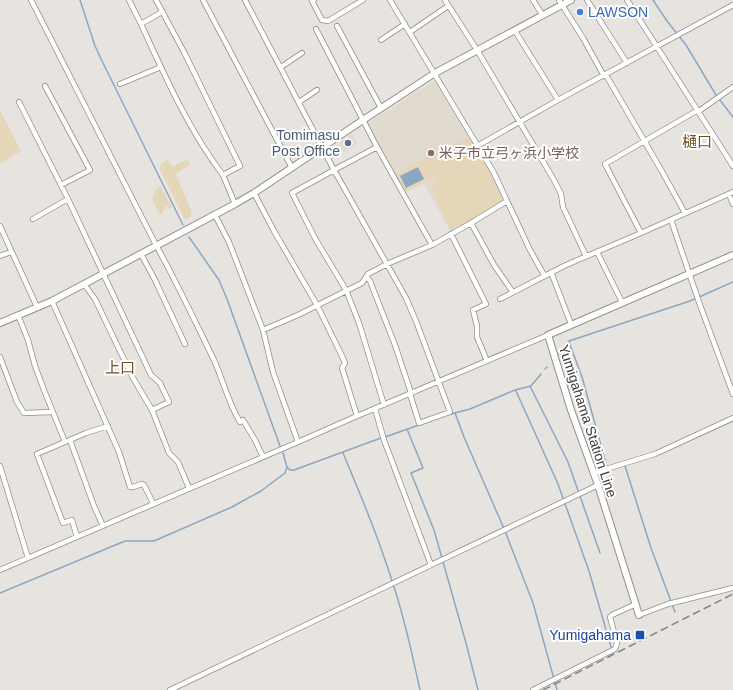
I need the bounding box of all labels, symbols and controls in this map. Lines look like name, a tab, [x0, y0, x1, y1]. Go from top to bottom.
place label: LAWSON	[588, 4, 648, 20]
marker: LAWSON	[575, 7, 585, 17]
place label: Tomimasu Post Office	[272, 127, 340, 159]
district label: 樋口	[682, 133, 712, 150]
marker: Tomimasu Post Office	[343, 138, 353, 148]
place label: 米子市立弓ヶ浜小学校	[439, 145, 579, 161]
marker: 米子市立弓ヶ浜小学校	[426, 148, 436, 158]
street label: Yumigahama Station Line	[556, 343, 620, 500]
district label: 上口	[105, 359, 135, 376]
place label: Yumigahama	[549, 627, 631, 643]
marker: Yumigahama	[634, 629, 646, 641]

